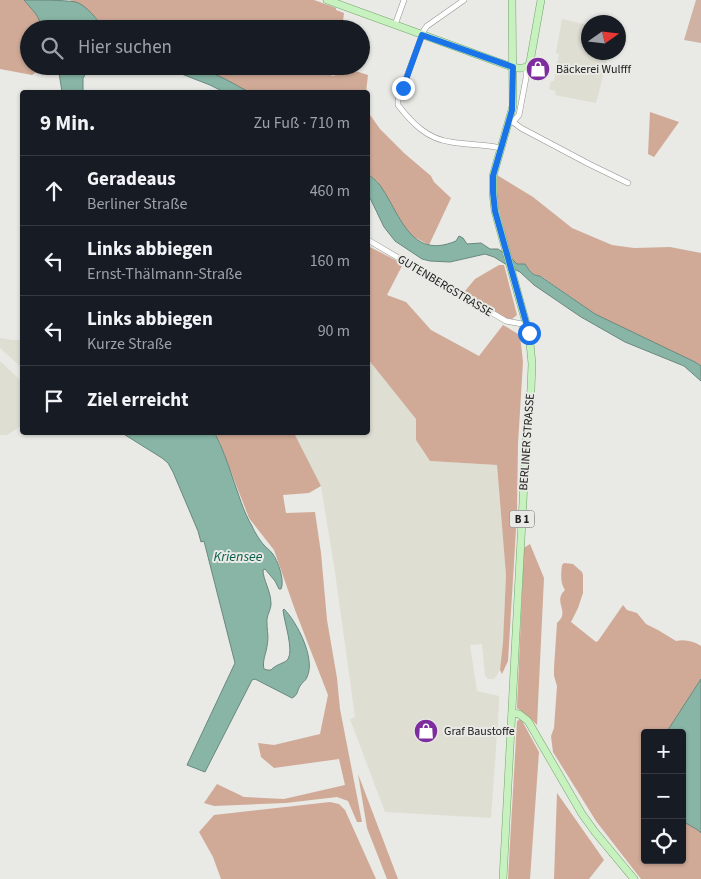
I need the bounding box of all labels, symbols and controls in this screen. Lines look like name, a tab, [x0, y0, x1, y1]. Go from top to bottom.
north arrow	[581, 15, 626, 60]
search box	[20, 20, 370, 75]
icon: search	[38, 34, 66, 62]
text: Hier suchen	[78, 34, 172, 61]
shop icon: Bäckerei Wulfff	[525, 56, 551, 82]
place label: Bäckerei Wulfff	[556, 61, 632, 78]
route end	[392, 77, 415, 100]
text: 9 Min.	[40, 108, 95, 138]
text: Zu Fuß · 710 m	[254, 112, 350, 134]
text: Geradeaus	[87, 166, 176, 193]
icon: ahead	[40, 177, 68, 205]
text: 460 m	[310, 180, 350, 202]
text: Berliner Straße	[87, 193, 187, 215]
text: Links abbiegen	[87, 236, 213, 263]
icon: left	[40, 247, 68, 275]
text: 160 m	[310, 250, 350, 272]
street label: GUTENBERGSTRASSE	[394, 251, 496, 321]
text: Ernst-Thälmann-Straße	[87, 263, 242, 285]
text: Links abbiegen	[87, 306, 213, 333]
icon: left	[40, 317, 68, 345]
text: 90 m	[318, 320, 350, 342]
route start	[518, 322, 541, 345]
text: Kurze Straße	[87, 333, 172, 355]
icon: arrive	[40, 387, 68, 415]
text: Ziel erreicht	[87, 387, 188, 414]
street label: BERLINER STRASSE	[515, 393, 539, 491]
road number: B 1	[510, 510, 534, 528]
water label: Kriensee	[213, 547, 263, 567]
shop icon: Graf Baustoffe	[413, 718, 439, 744]
place label: Graf Baustoffe	[444, 723, 515, 740]
map controls	[641, 729, 686, 864]
button: +	[641, 729, 686, 774]
button: −	[641, 774, 686, 819]
button: locate	[641, 819, 686, 864]

